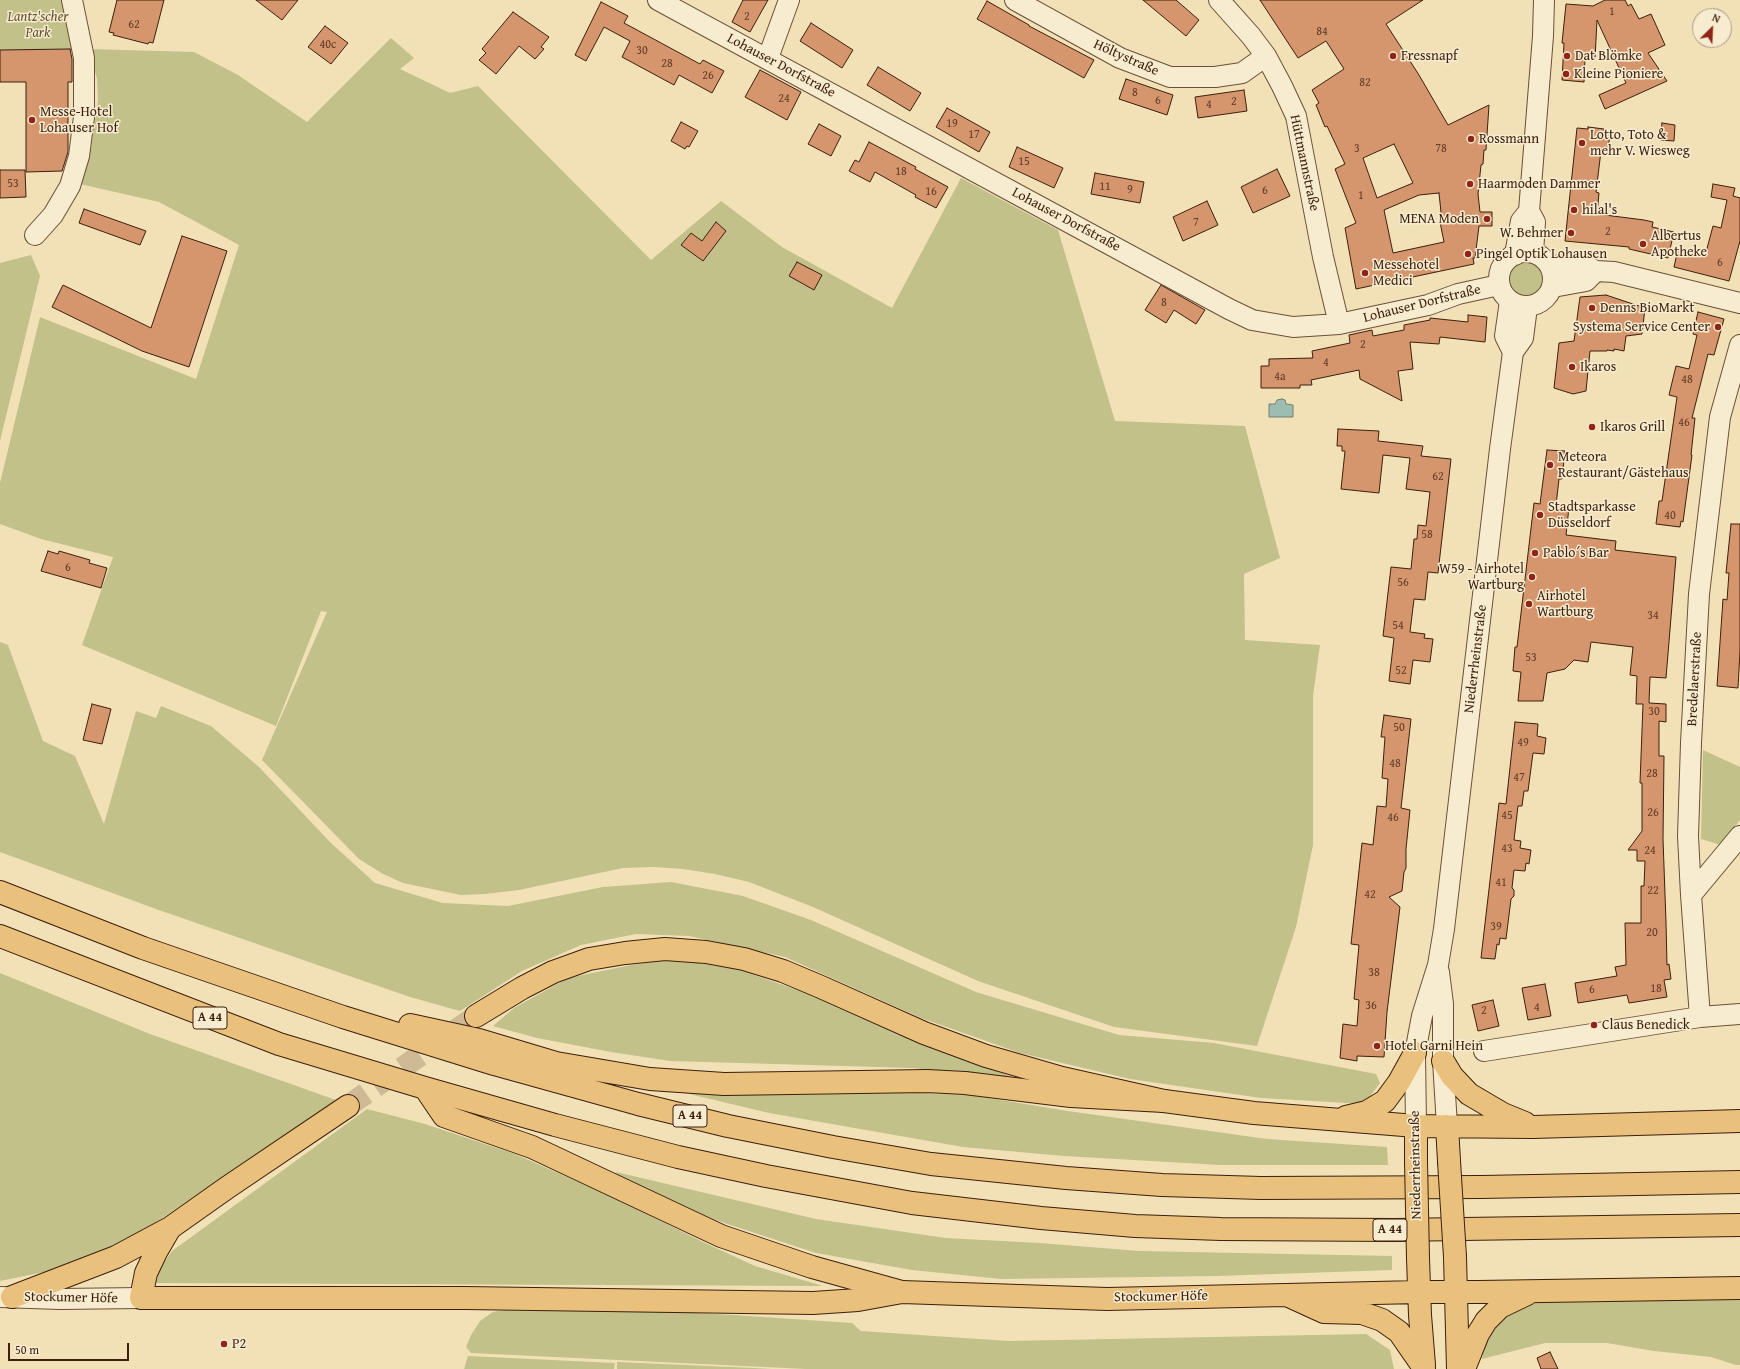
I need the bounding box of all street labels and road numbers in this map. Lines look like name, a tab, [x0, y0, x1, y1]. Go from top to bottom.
street label: Lohauser Dorfstraße	[724, 30, 838, 102]
street label: Höltystraße	[1091, 36, 1161, 80]
street label: Hüttmannstraße	[1286, 113, 1322, 213]
street label: Lohauser Dorfstraße	[1009, 184, 1123, 256]
street label: Lohauser Dorfstraße	[1362, 281, 1482, 327]
street label: Niederrheinstraße	[1461, 604, 1491, 714]
street label: Bredelaerstraße	[1684, 631, 1706, 727]
road number: A 44	[193, 1007, 227, 1029]
road number: A 44	[673, 1105, 707, 1127]
street label: Niederrheinstraße	[1407, 1110, 1425, 1220]
road number: A 44	[1373, 1219, 1407, 1241]
street label: Stockumer Höfe	[1114, 1288, 1208, 1306]
street label: Stockumer Höfe	[24, 1289, 118, 1307]

